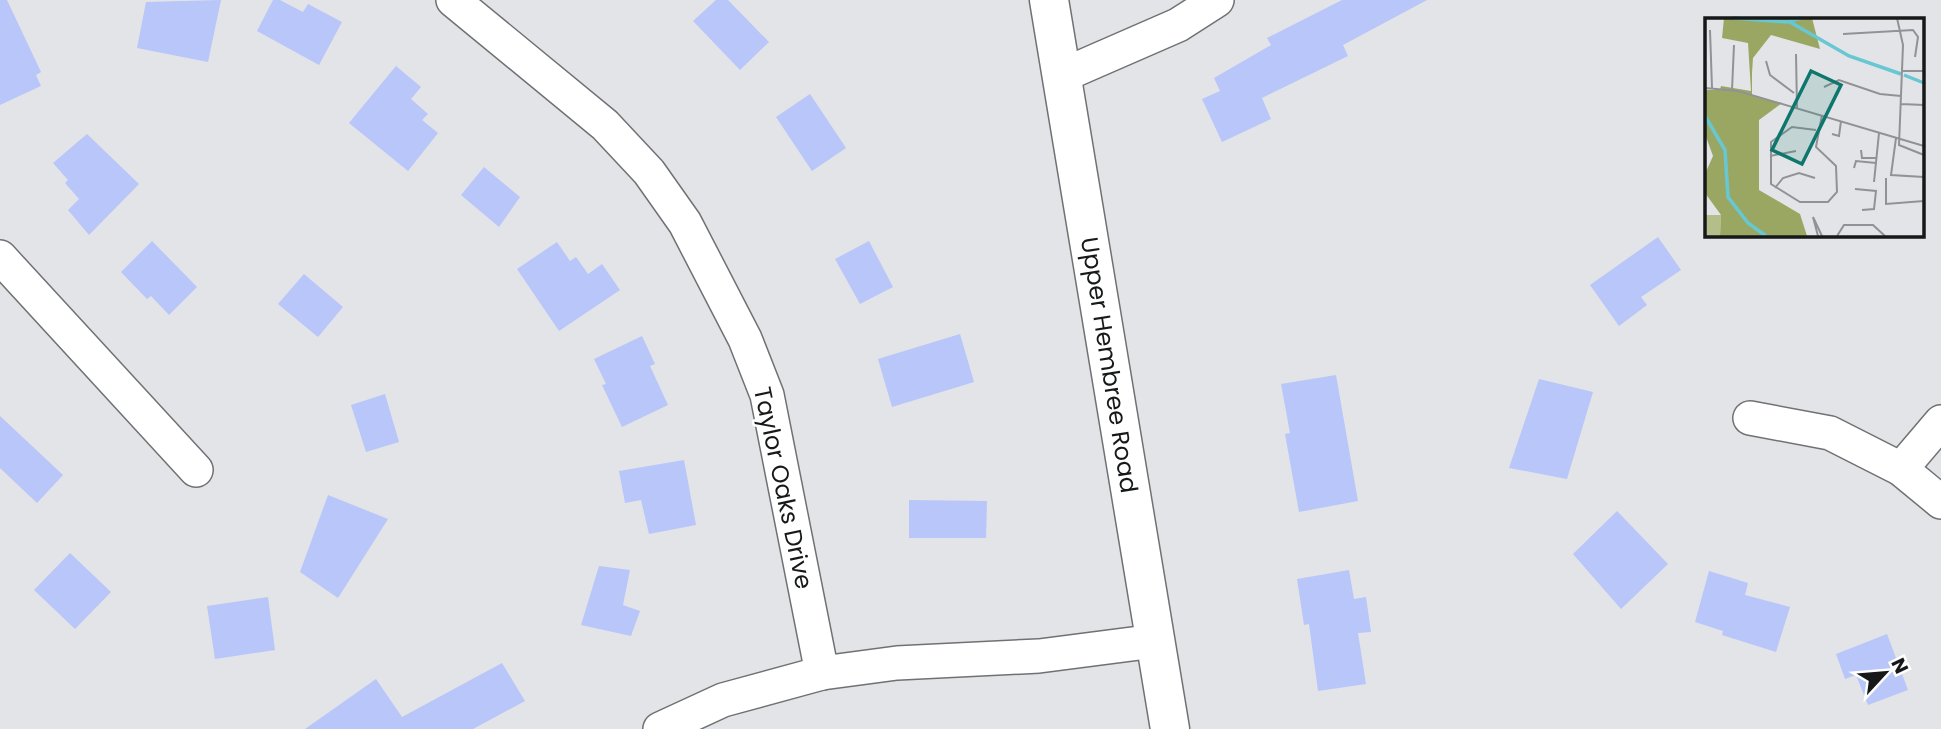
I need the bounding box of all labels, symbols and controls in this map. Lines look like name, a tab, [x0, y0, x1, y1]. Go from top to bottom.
inset map	[1705, 18, 1924, 236]
street label: Upper Hembree Road	[1073, 235, 1146, 495]
street label: Taylor Oaks Drive	[746, 384, 821, 592]
north arrow	[1850, 638, 1920, 708]
text: N	[1885, 653, 1915, 678]

